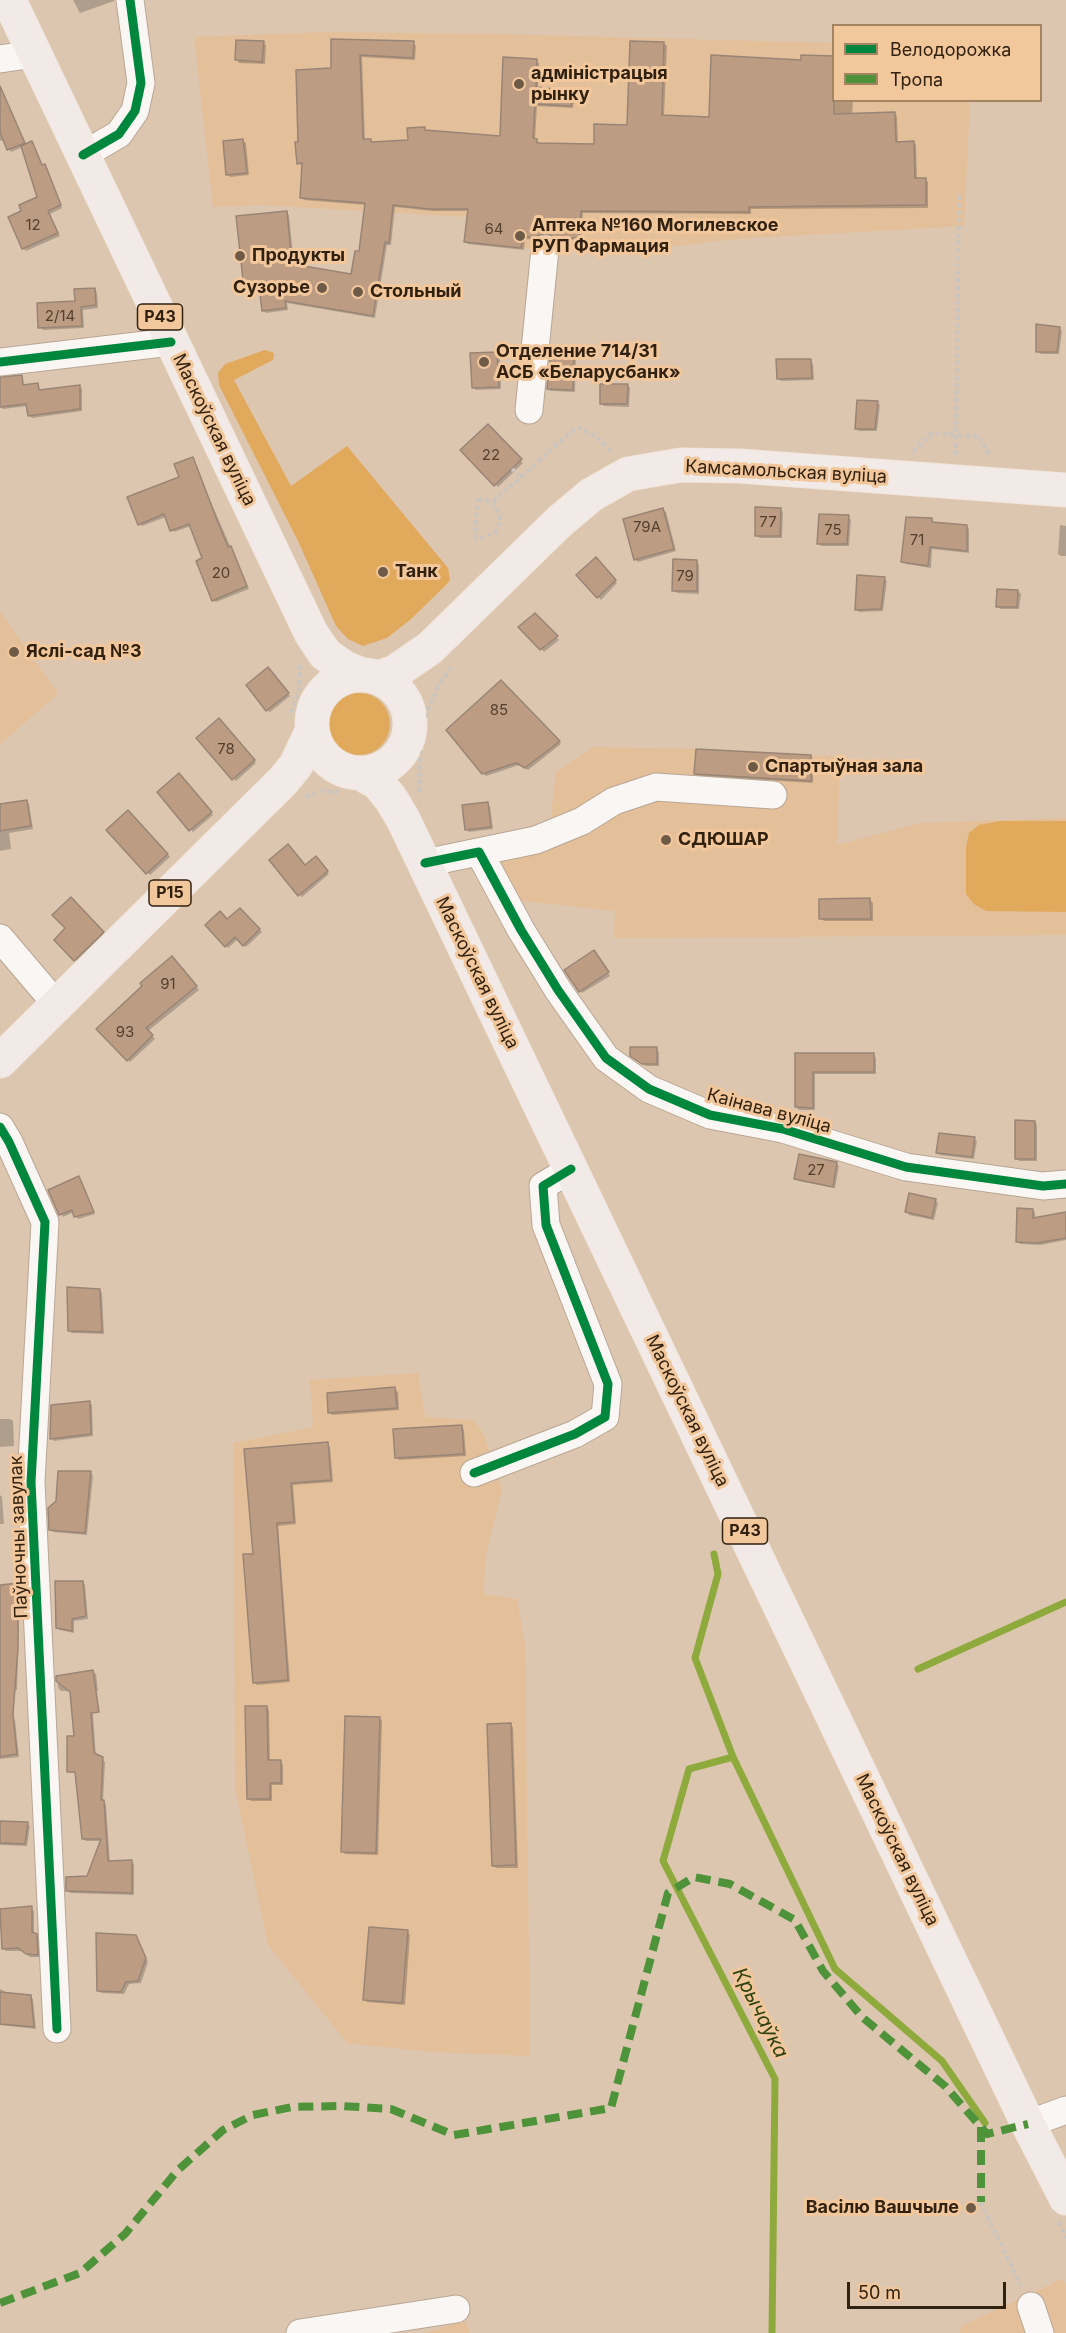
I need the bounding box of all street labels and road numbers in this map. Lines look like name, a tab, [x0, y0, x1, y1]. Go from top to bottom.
road number: Р43	[138, 304, 182, 330]
street label: Маскоўская вуліца	[168, 350, 260, 510]
street label: Камсамольская вуліца	[685, 456, 887, 488]
road number: Р15	[149, 880, 191, 906]
street label: Маскоўская вуліца	[431, 893, 523, 1053]
street label: Каінава вуліца	[705, 1084, 833, 1138]
street label: Маскоўская вуліца	[641, 1331, 733, 1491]
street label: Паўночны завулак	[5, 1455, 33, 1619]
road number: Р43	[722, 1518, 768, 1544]
street label: Маскоўская вуліца	[851, 1770, 943, 1930]

